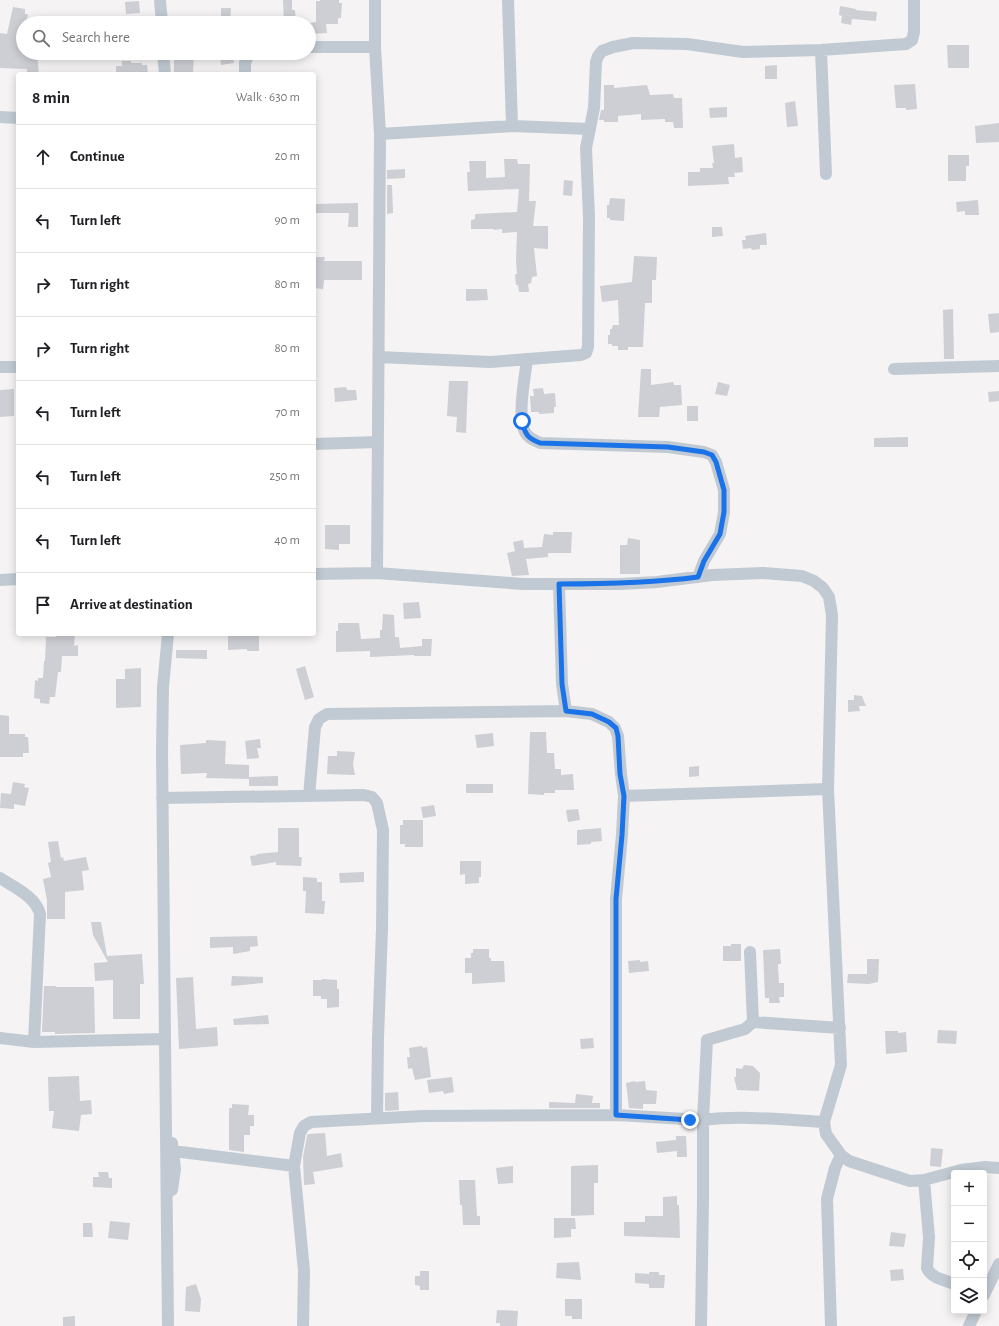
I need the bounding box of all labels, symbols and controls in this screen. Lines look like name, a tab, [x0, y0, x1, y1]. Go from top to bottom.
search box	[16, 16, 316, 60]
icon: search	[30, 27, 52, 49]
text: Search here	[62, 30, 130, 45]
text: 8 min	[32, 89, 70, 106]
text: Walk · 630 m	[236, 91, 300, 104]
icon: ahead	[32, 146, 54, 168]
text: Continue	[70, 149, 125, 164]
text: 20 m	[275, 150, 300, 163]
icon: left	[32, 210, 54, 232]
text: Turn left	[70, 213, 121, 228]
text: 90 m	[274, 214, 300, 227]
icon: right	[32, 274, 54, 296]
text: Turn right	[70, 277, 129, 292]
text: 80 m	[274, 278, 300, 291]
icon: right	[32, 338, 54, 360]
text: Turn right	[70, 341, 129, 356]
text: 80 m	[274, 342, 300, 355]
icon: left	[32, 402, 54, 424]
text: Turn left	[70, 405, 121, 420]
text: 70 m	[275, 406, 300, 419]
route start	[513, 412, 531, 430]
icon: left	[32, 466, 54, 488]
text: Turn left	[70, 469, 121, 484]
text: 250 m	[269, 470, 300, 483]
icon: left	[32, 530, 54, 552]
text: Turn left	[70, 533, 121, 548]
text: 40 m	[274, 534, 300, 547]
icon: arrive	[32, 594, 54, 616]
text: Arrive at destination	[70, 597, 193, 612]
route end	[681, 1111, 699, 1129]
map controls	[951, 1170, 987, 1314]
button: +	[951, 1170, 987, 1206]
button: −	[951, 1206, 987, 1242]
button: locate	[951, 1242, 987, 1278]
button: layers	[951, 1278, 987, 1314]

